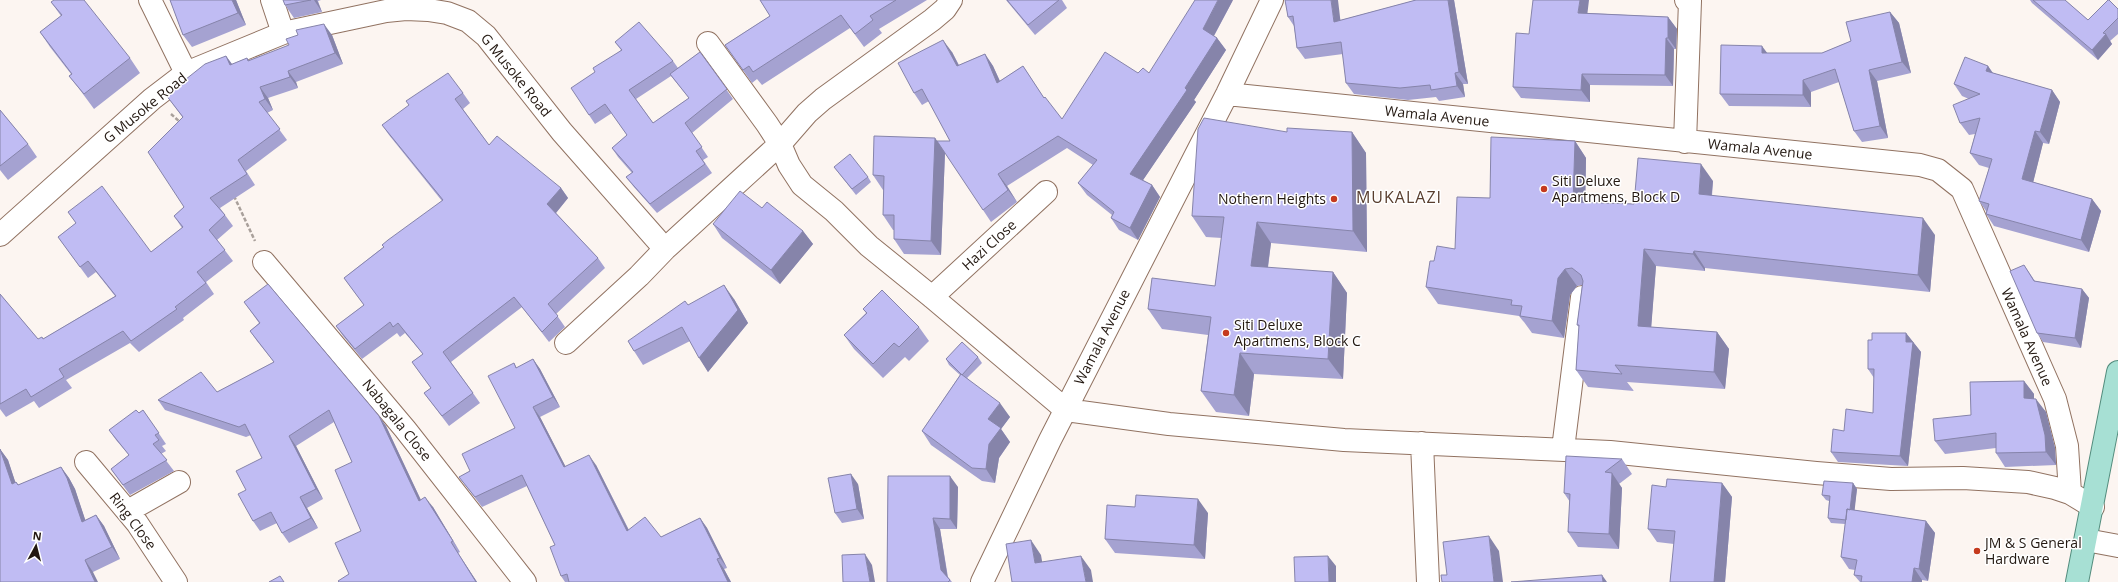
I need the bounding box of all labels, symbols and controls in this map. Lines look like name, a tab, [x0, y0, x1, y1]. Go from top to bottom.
street label: G Musoke Road	[477, 29, 556, 120]
street label: G Musoke Road	[99, 68, 190, 147]
street label: Wamala Avenue	[1384, 101, 1490, 130]
street label: Wamala Avenue	[1707, 134, 1813, 163]
place label: Siti Deluxe Apartmens, Block D	[1552, 171, 1680, 206]
marker: Siti Deluxe Apartmens, Block D	[1539, 184, 1549, 194]
district label: MUKALAZI	[1356, 186, 1442, 208]
place label: Nothern Heights	[1218, 189, 1326, 208]
marker: Nothern Heights	[1329, 194, 1339, 204]
street label: Hazi Close	[957, 215, 1020, 274]
street label: Wamala Avenue	[1069, 285, 1134, 388]
street label: Wamala Avenue	[1997, 285, 2058, 389]
place label: Siti Deluxe Apartmens, Block C	[1234, 315, 1361, 350]
marker: Siti Deluxe Apartmens, Block C	[1221, 328, 1231, 338]
street label: Nabagala Close	[358, 375, 436, 465]
street label: Ring Close	[106, 488, 161, 553]
north arrow	[16, 526, 56, 566]
text: N	[32, 528, 43, 544]
place label: JM & S General Hardware	[1983, 533, 2082, 568]
marker: JM & S General Hardware	[1972, 546, 1982, 556]

